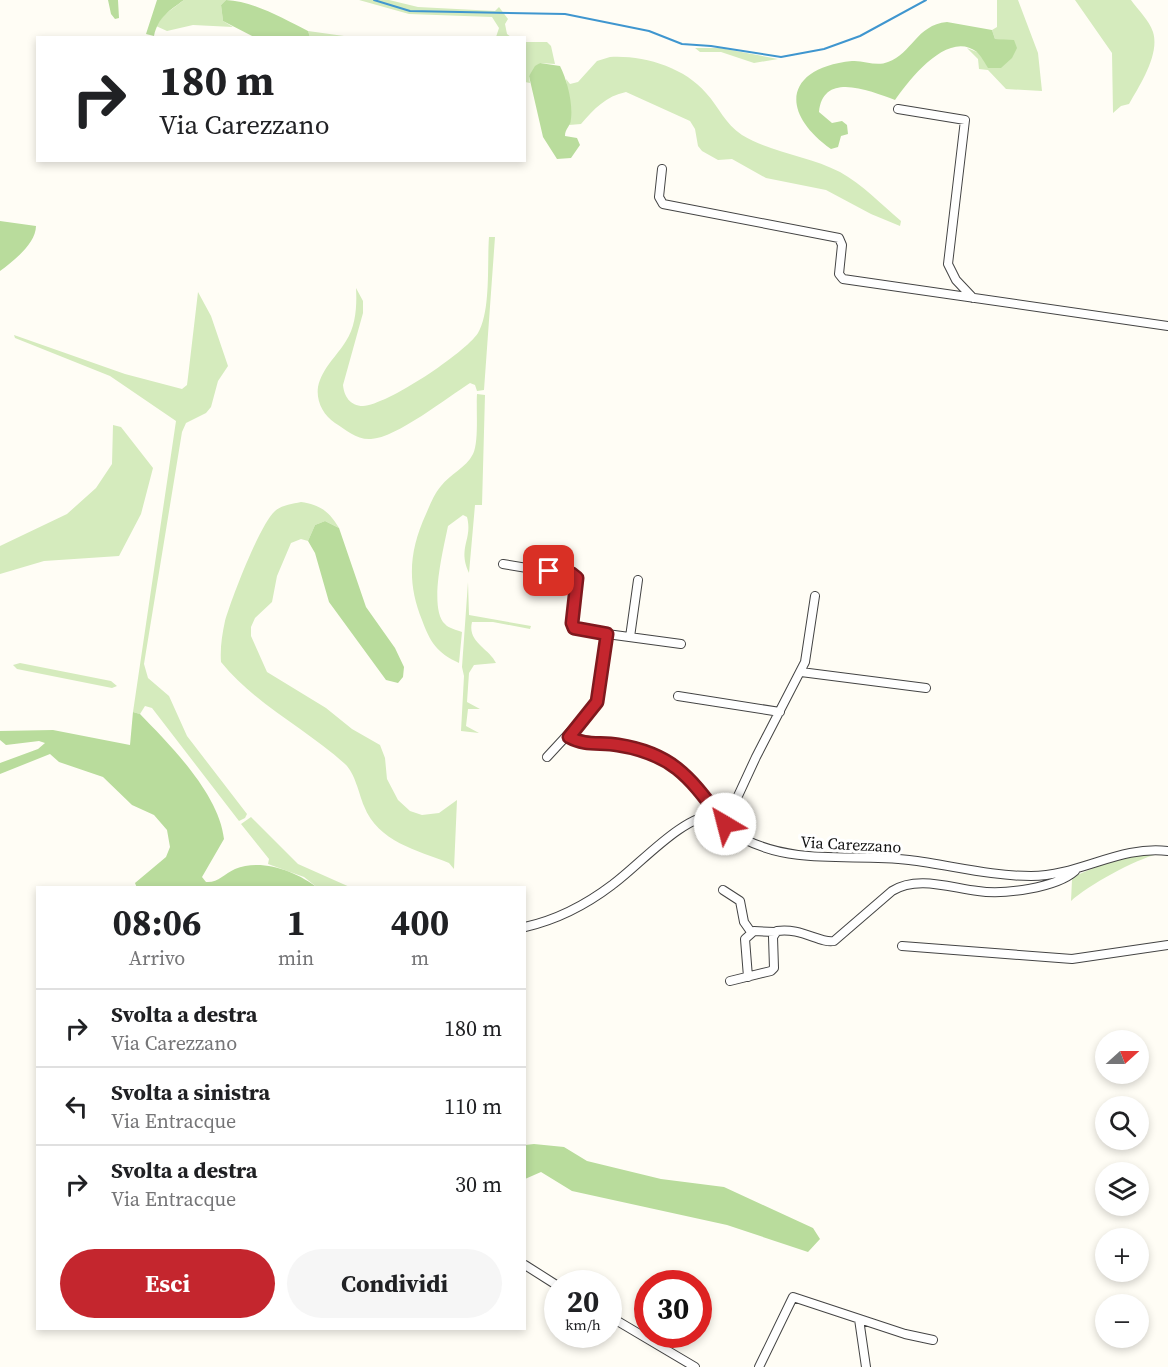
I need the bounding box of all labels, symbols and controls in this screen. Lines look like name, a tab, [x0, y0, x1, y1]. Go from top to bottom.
text: 180 m	[159, 51, 274, 109]
icon: right	[60, 60, 138, 138]
text: Via Carezzano	[159, 106, 329, 143]
pin	[523, 545, 574, 596]
icon: arrive	[532, 554, 565, 587]
position arrow	[693, 792, 757, 856]
street label: Via Carezzano	[800, 830, 902, 858]
text: 08:06	[113, 898, 201, 947]
text: 1	[286, 898, 306, 947]
text: 400	[391, 898, 449, 947]
text: Arrivo	[129, 944, 185, 972]
text: min	[278, 944, 314, 972]
text: m	[411, 944, 429, 972]
text: Svolta a destra	[111, 999, 257, 1029]
icon: right	[60, 1012, 93, 1045]
text: 180 m	[444, 1013, 502, 1043]
text: Via Carezzano	[111, 1029, 237, 1057]
north arrow	[1095, 1030, 1149, 1084]
map controls	[1095, 1030, 1149, 1348]
text: Svolta a sinistra	[111, 1077, 270, 1107]
icon: left	[60, 1090, 93, 1123]
text: 110 m	[444, 1091, 502, 1121]
button: search	[1095, 1096, 1149, 1150]
text: Via Entracque	[111, 1107, 236, 1135]
text: Svolta a destra	[111, 1155, 257, 1185]
button: layers	[1095, 1162, 1149, 1216]
icon: right	[60, 1168, 93, 1201]
text: 30 m	[455, 1169, 502, 1199]
text: Via Entracque	[111, 1185, 236, 1213]
button: +	[1095, 1228, 1149, 1282]
button: Esci	[60, 1249, 275, 1318]
button: Condividi	[287, 1249, 502, 1318]
speed limit sign: 30	[634, 1270, 712, 1348]
text: 20	[567, 1281, 599, 1322]
button: −	[1095, 1294, 1149, 1348]
text: km/h	[565, 1314, 601, 1335]

